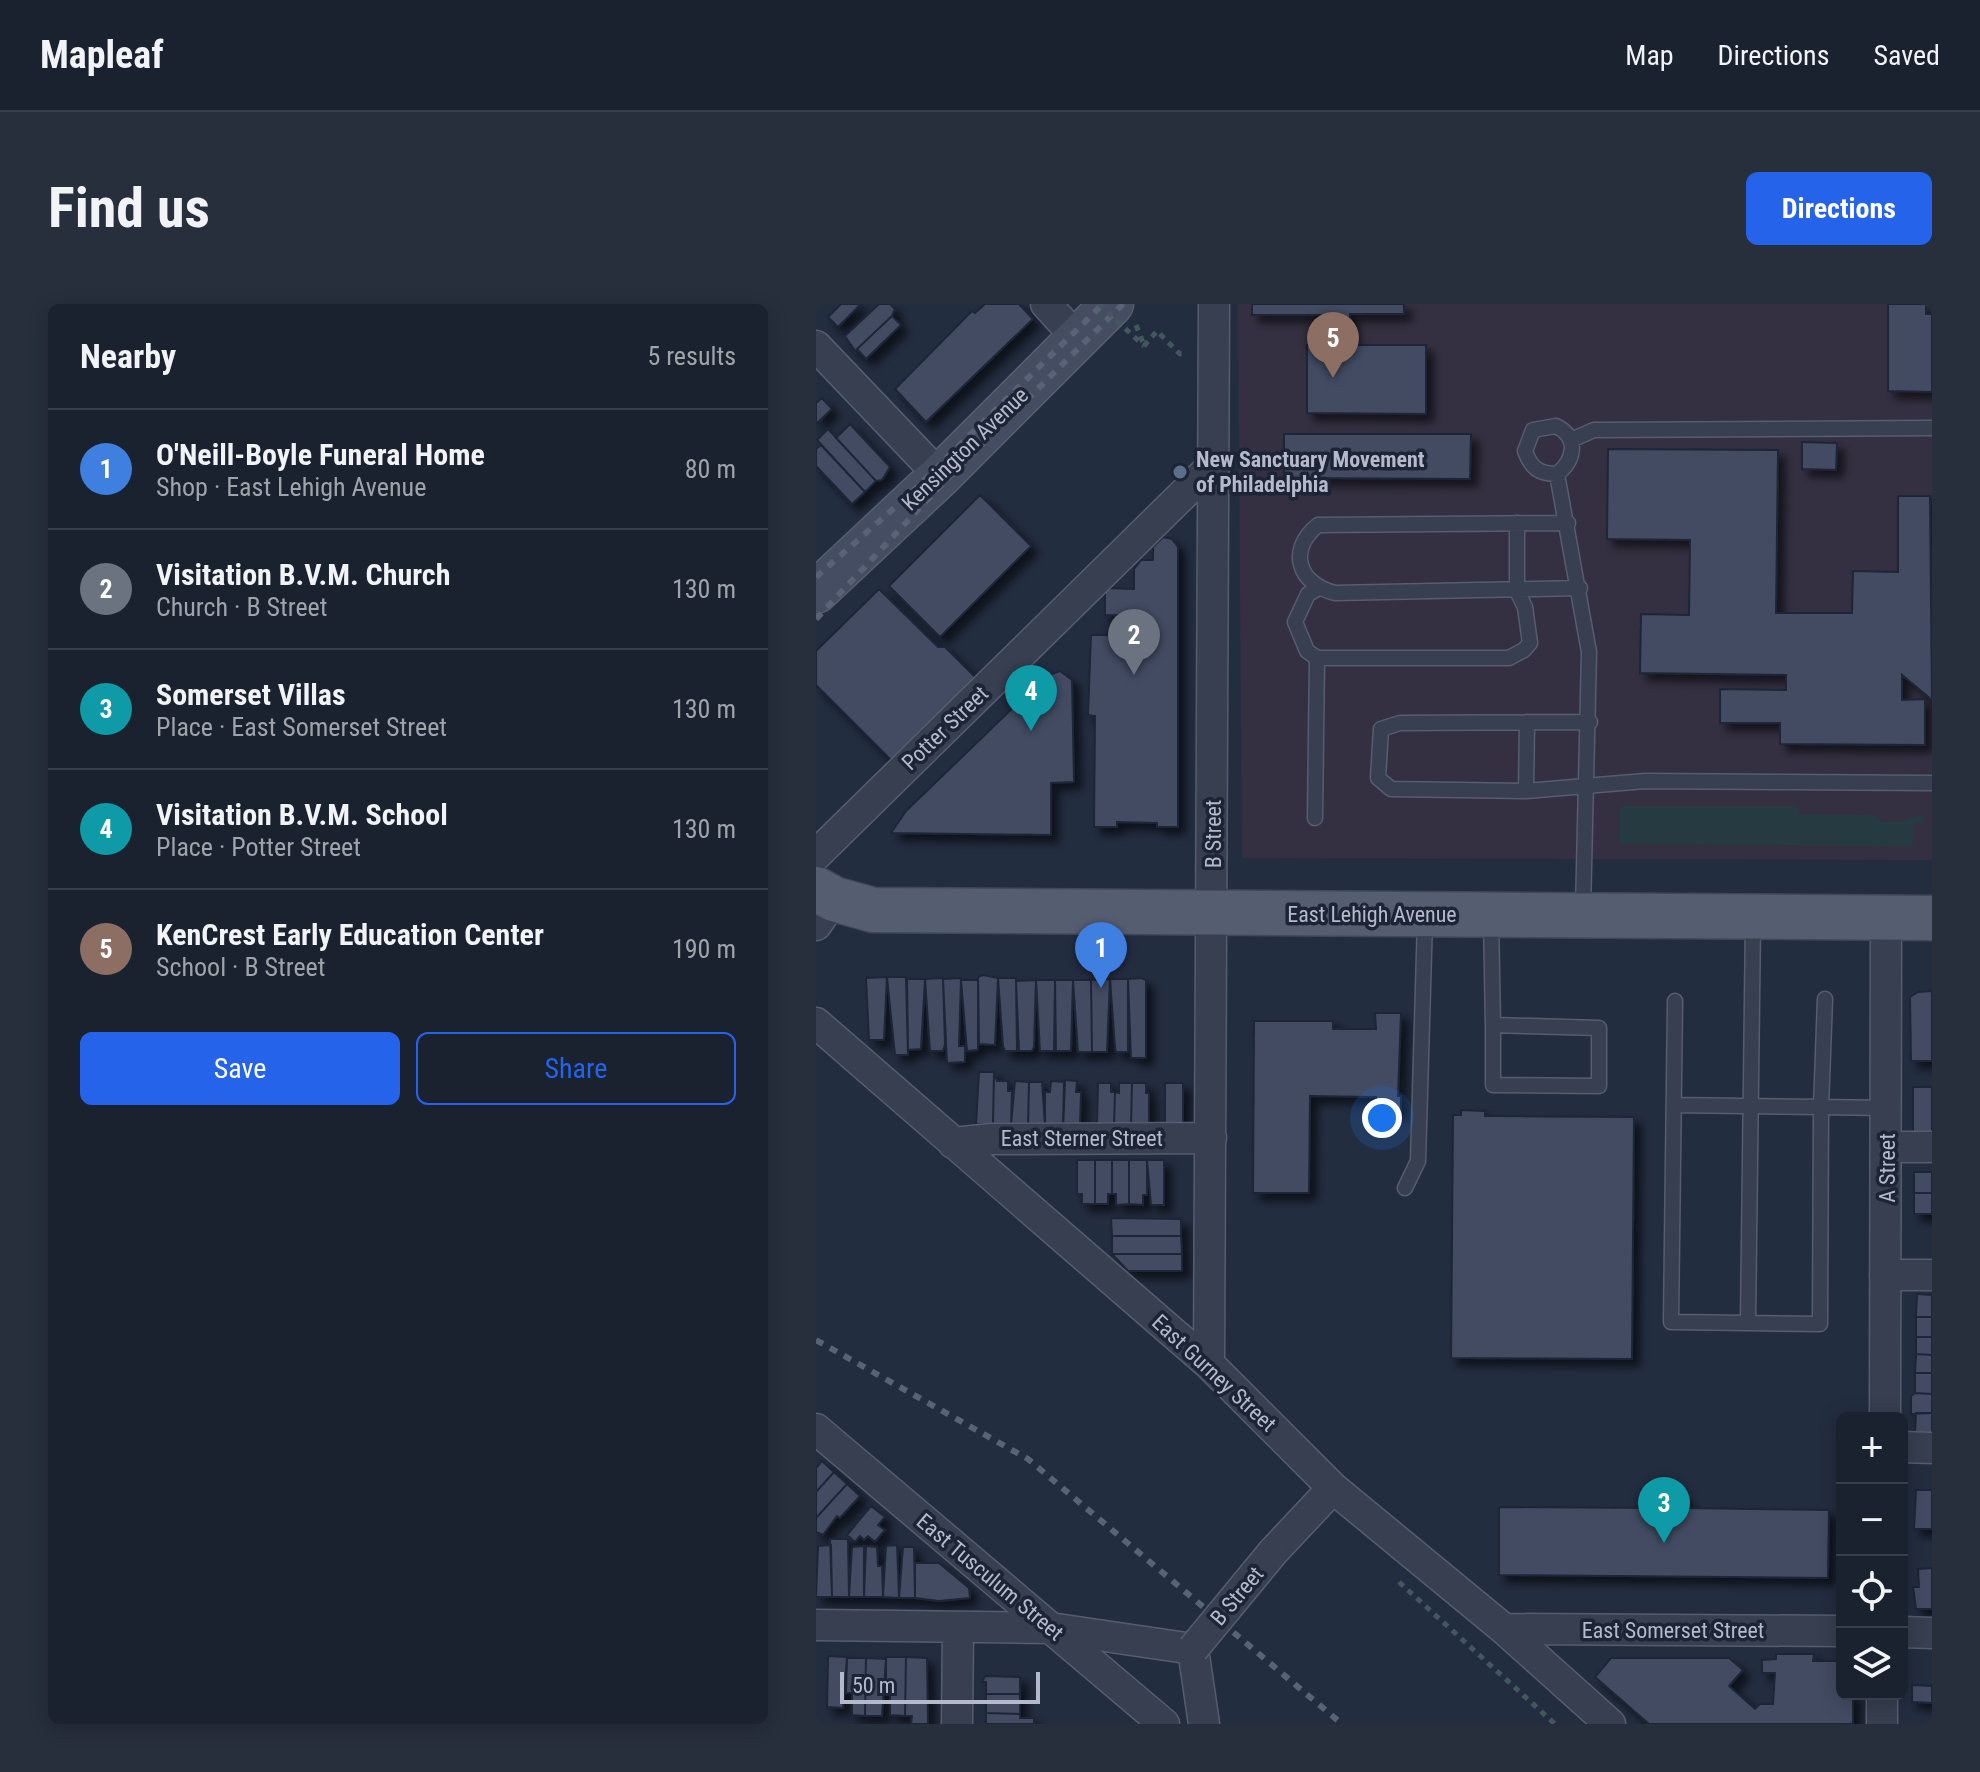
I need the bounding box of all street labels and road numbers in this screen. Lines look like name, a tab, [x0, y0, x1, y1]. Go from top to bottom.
street label: Kensington Avenue	[897, 382, 1033, 516]
street label: Potter Street	[897, 681, 993, 775]
street label: B Street	[1201, 800, 1226, 868]
street label: East Lehigh Avenue	[1287, 902, 1457, 927]
street label: East Sterner Street	[1001, 1126, 1163, 1151]
street label: A Street	[1875, 1133, 1900, 1203]
street label: East Gurney Street	[1147, 1309, 1281, 1437]
street label: East Tusculum Street	[912, 1508, 1068, 1646]
street label: B Street	[1205, 1562, 1269, 1630]
street label: East Somerset Street	[1582, 1618, 1764, 1643]

